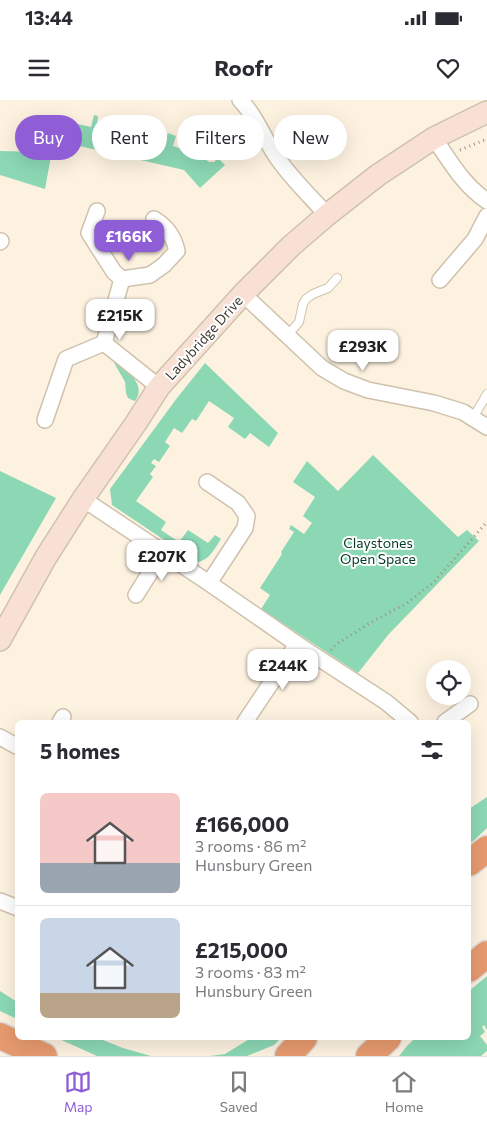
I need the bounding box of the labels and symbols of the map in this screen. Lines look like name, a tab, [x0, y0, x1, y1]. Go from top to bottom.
pin: £166K	[94, 220, 164, 262]
street label: Ladybridge Drive	[161, 292, 246, 383]
pin: £215K	[85, 298, 155, 341]
pin: £293K	[328, 330, 398, 372]
park label: Claystones Open Space	[340, 534, 416, 567]
pin: £207K	[127, 540, 197, 582]
pin: £244K	[248, 648, 318, 691]

